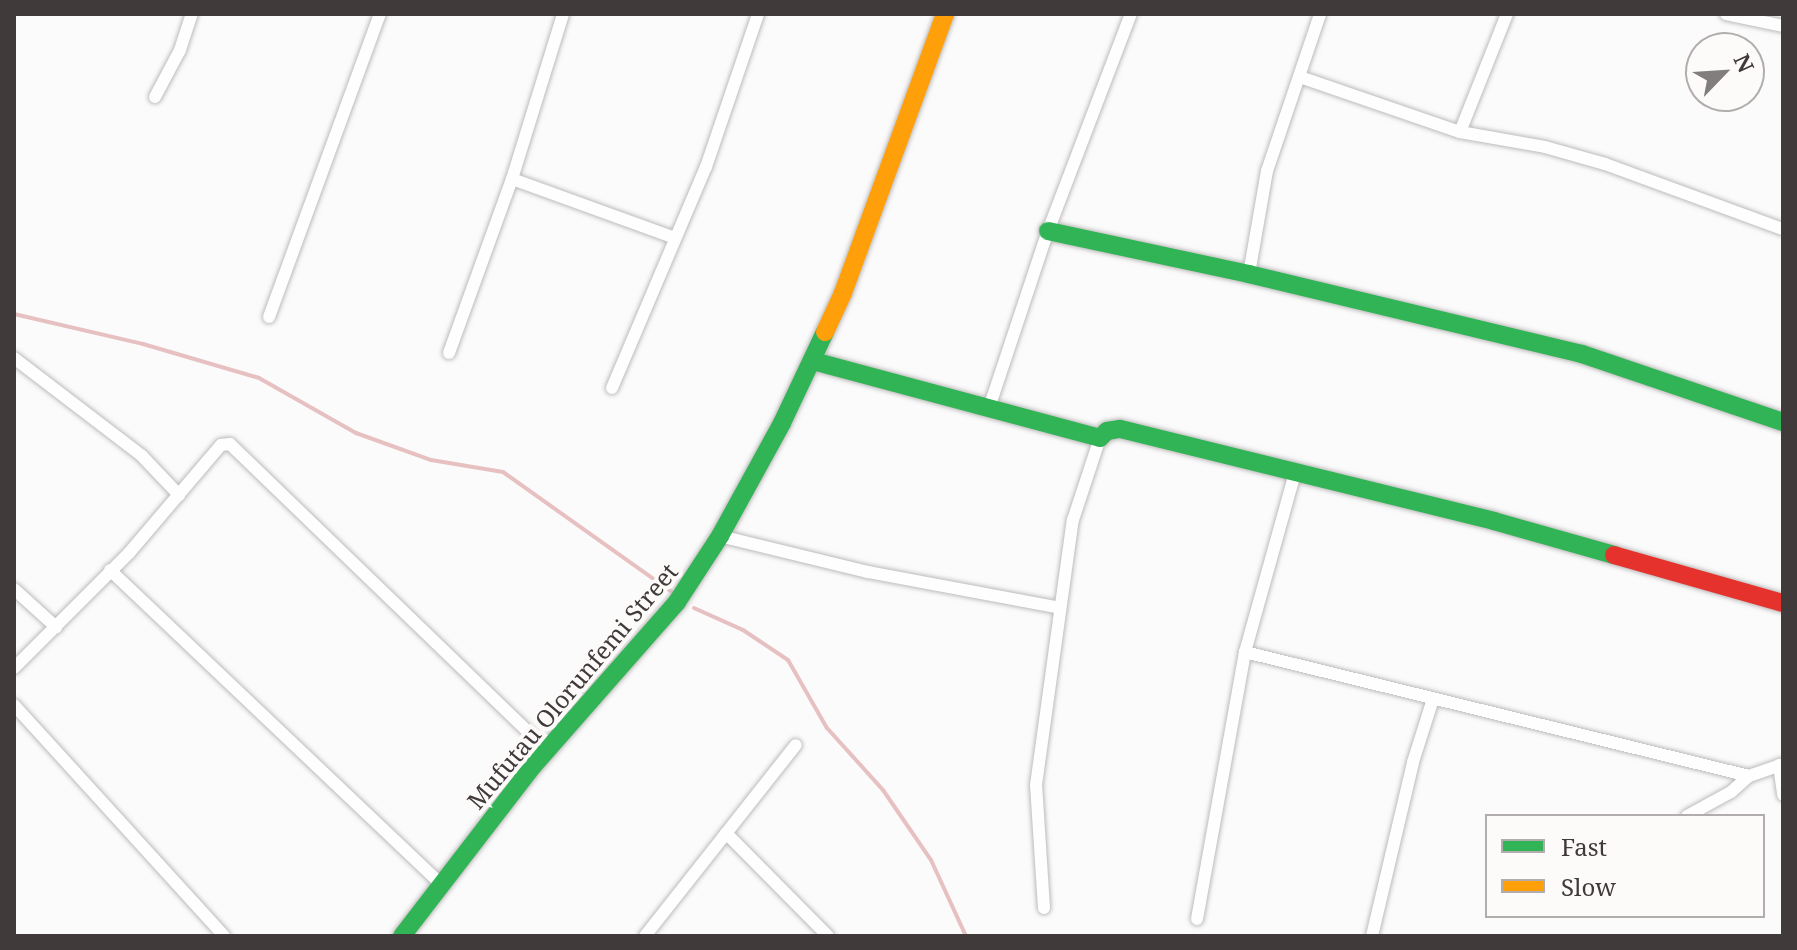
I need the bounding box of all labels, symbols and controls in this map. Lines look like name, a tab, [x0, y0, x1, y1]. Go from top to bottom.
north arrow	[1685, 32, 1765, 112]
text: N	[1728, 49, 1762, 77]
street label: Mufutau Olorunfemi Street	[461, 557, 683, 815]
legend	[1485, 814, 1765, 918]
text: Fast	[1561, 830, 1607, 863]
text: Slow	[1561, 870, 1616, 903]

